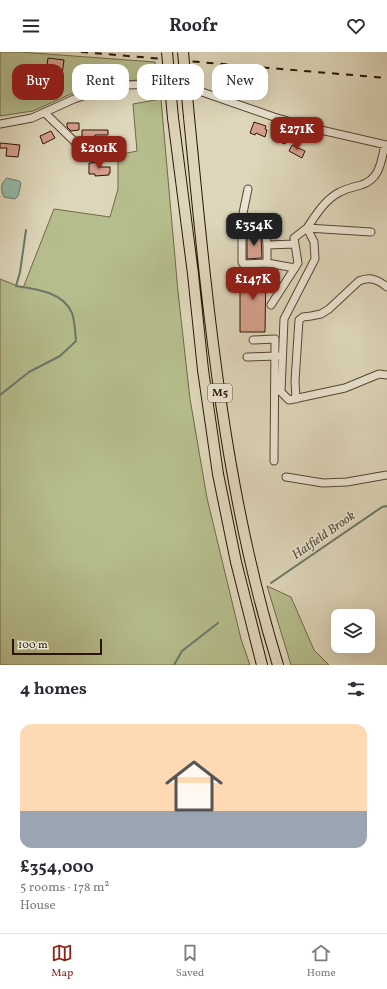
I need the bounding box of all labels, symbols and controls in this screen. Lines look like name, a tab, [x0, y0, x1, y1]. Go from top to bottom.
text: Roofr	[169, 14, 218, 39]
icon: menu	[20, 15, 42, 37]
icon: heart	[345, 15, 367, 37]
chip: Buy	[12, 64, 64, 100]
chip: Rent	[72, 64, 129, 100]
chip: Filters	[137, 64, 204, 100]
chip: New	[212, 64, 268, 100]
pin: £271K	[269, 117, 325, 151]
text: £271K	[280, 121, 314, 139]
pin: £201K	[71, 136, 127, 170]
text: £201K	[81, 140, 117, 158]
pin: £354K	[226, 213, 282, 247]
text: £354K	[235, 217, 273, 235]
pin: £147K	[225, 267, 281, 301]
text: £147K	[235, 271, 271, 289]
road number: M5	[208, 384, 232, 402]
water label: Hatfield Brook	[289, 508, 359, 564]
map controls	[331, 609, 375, 653]
button: layers	[331, 609, 375, 653]
scale bar	[12, 637, 102, 656]
text: 100 m	[18, 638, 48, 653]
text: 4 homes	[20, 678, 87, 701]
icon: filters	[345, 678, 367, 700]
icon: home	[158, 750, 230, 822]
text: £354,000	[20, 856, 94, 879]
text: 5 rooms · 178 m²	[20, 879, 109, 897]
text: House	[20, 897, 56, 915]
tab: Map	[51, 942, 73, 981]
tab: Saved	[176, 942, 204, 981]
tab: Home	[307, 942, 336, 981]

